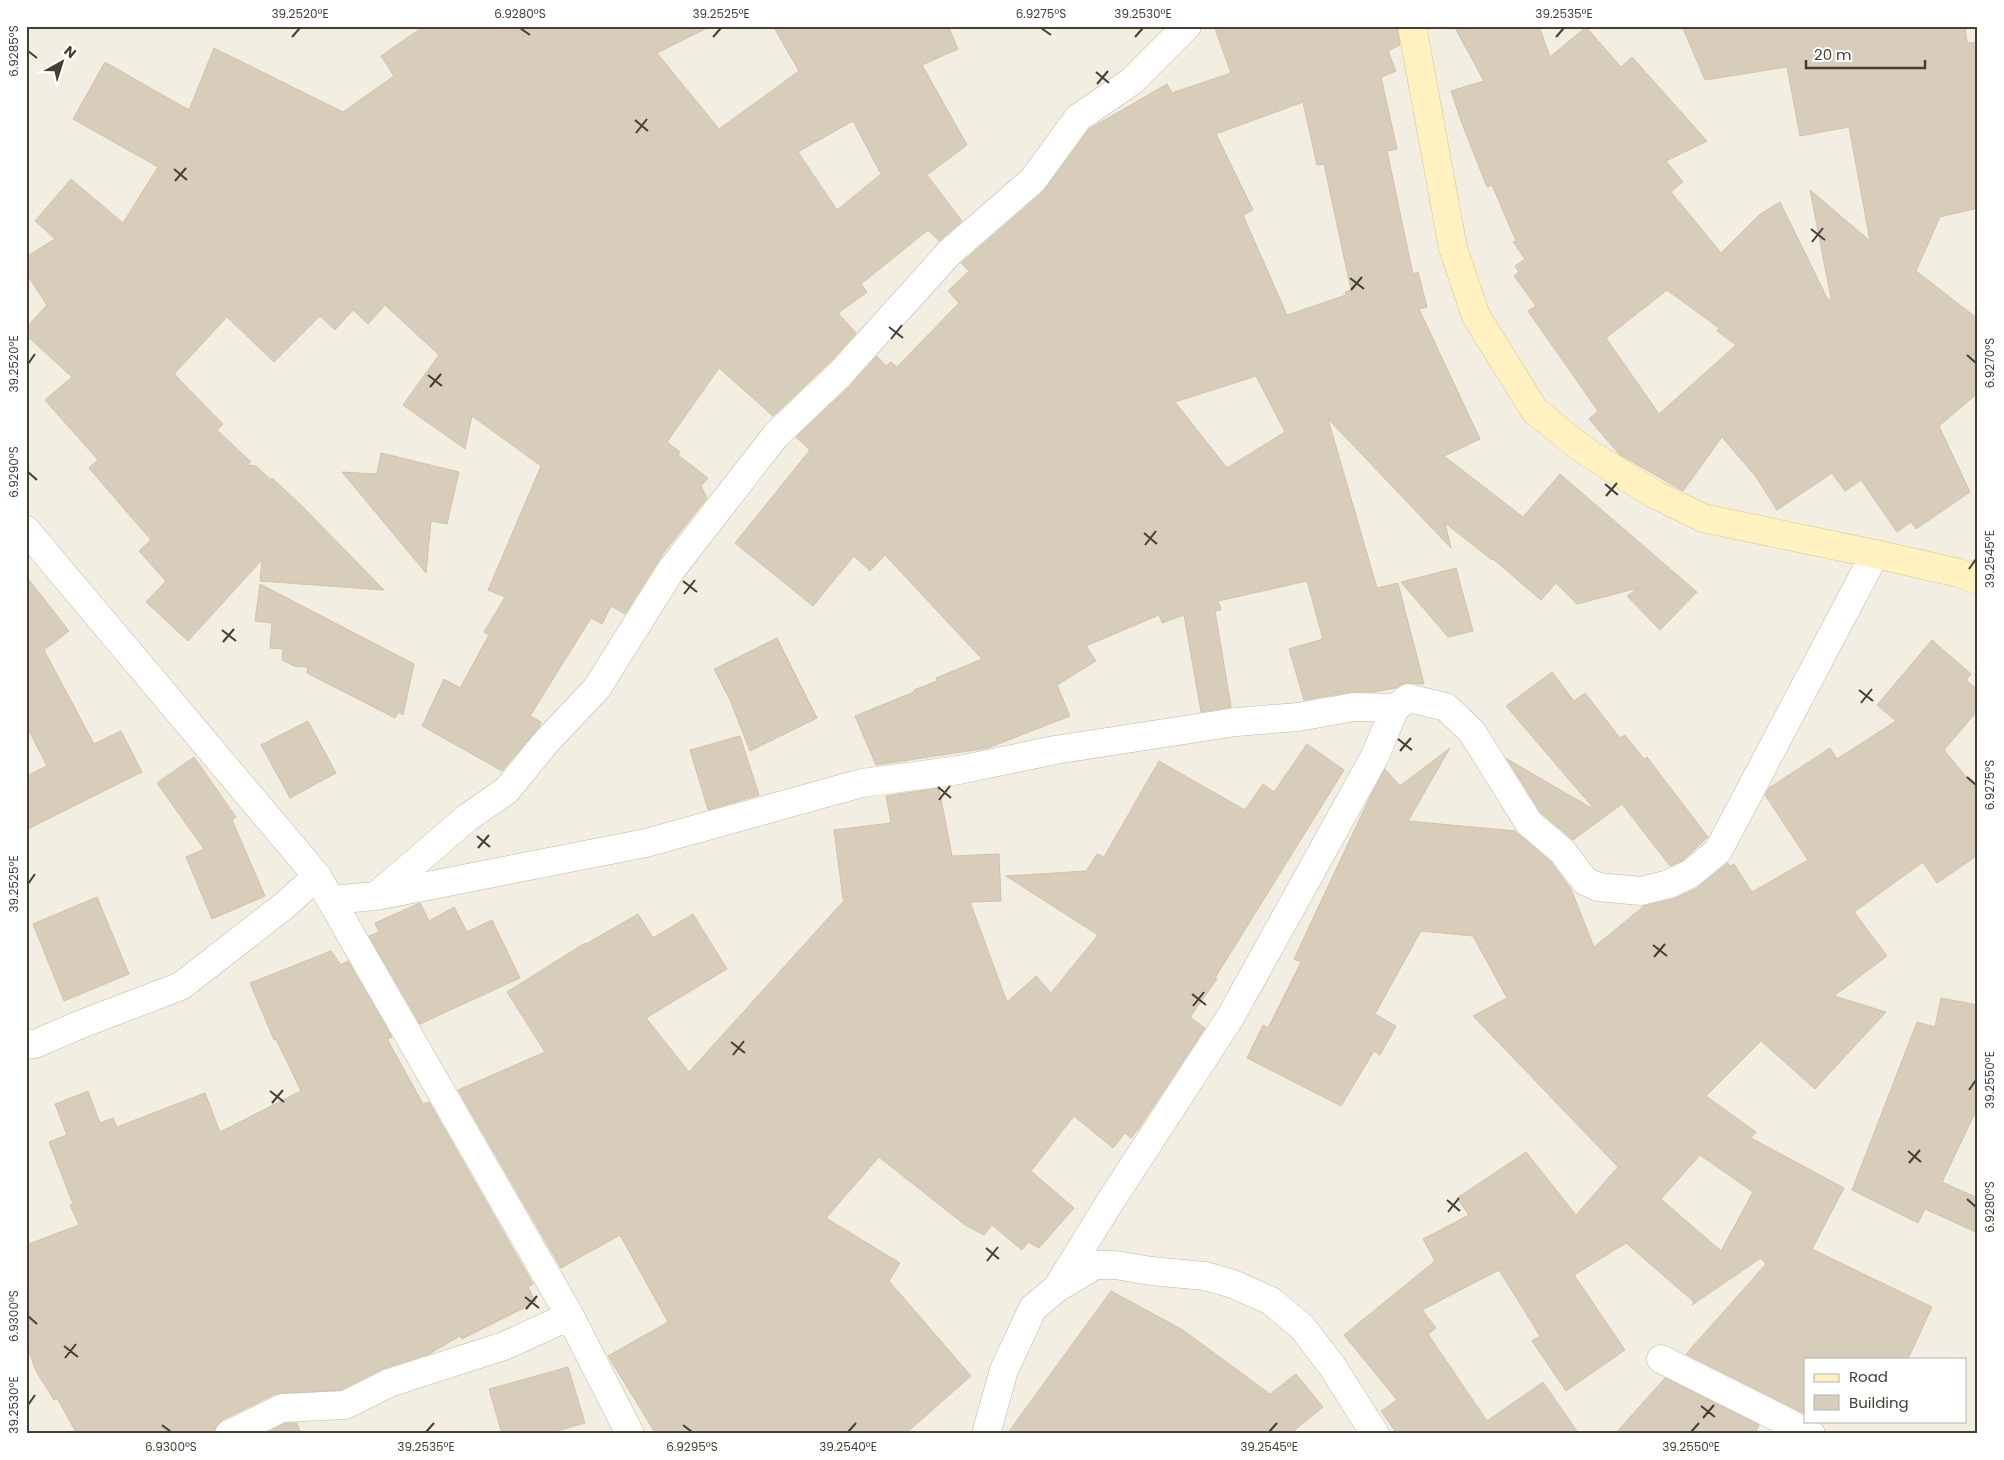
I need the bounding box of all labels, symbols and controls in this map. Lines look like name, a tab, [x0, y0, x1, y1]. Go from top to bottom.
text: 39.2520°E	[271, 5, 329, 22]
text: 6.9280°S	[494, 5, 546, 22]
text: 39.2525°E	[692, 5, 750, 22]
text: 6.9275°S	[1016, 5, 1066, 22]
text: 39.2530°E	[1114, 5, 1172, 22]
text: 39.2535°E	[1535, 5, 1593, 22]
text: 6.9285°S	[5, 25, 22, 77]
north arrow	[38, 38, 88, 88]
scale bar	[1806, 38, 1925, 70]
text: N	[60, 41, 81, 63]
text: 20 m	[1814, 44, 1852, 65]
text: 39.2520°E	[5, 335, 22, 393]
text: 6.9270°S	[1981, 338, 1998, 388]
text: 6.9290°S	[5, 446, 22, 498]
text: 39.2545°E	[1981, 530, 1998, 588]
text: 6.9275°S	[1981, 760, 1998, 810]
text: 39.2525°E	[5, 855, 22, 913]
text: 39.2550°E	[1981, 1051, 1998, 1109]
text: 6.9280°S	[1981, 1181, 1998, 1233]
text: 6.9300°S	[5, 1290, 22, 1342]
legend	[1804, 1358, 1966, 1422]
text: Road	[1849, 1366, 1888, 1387]
text: 39.2530°E	[5, 1376, 22, 1434]
text: Building	[1849, 1392, 1909, 1413]
text: 6.9300°S	[145, 1438, 197, 1455]
text: 39.2535°E	[397, 1438, 455, 1455]
text: 6.9295°S	[666, 1438, 718, 1455]
text: 39.2540°E	[819, 1438, 877, 1455]
text: 39.2545°E	[1240, 1438, 1298, 1455]
text: 39.2550°E	[1662, 1438, 1720, 1455]

